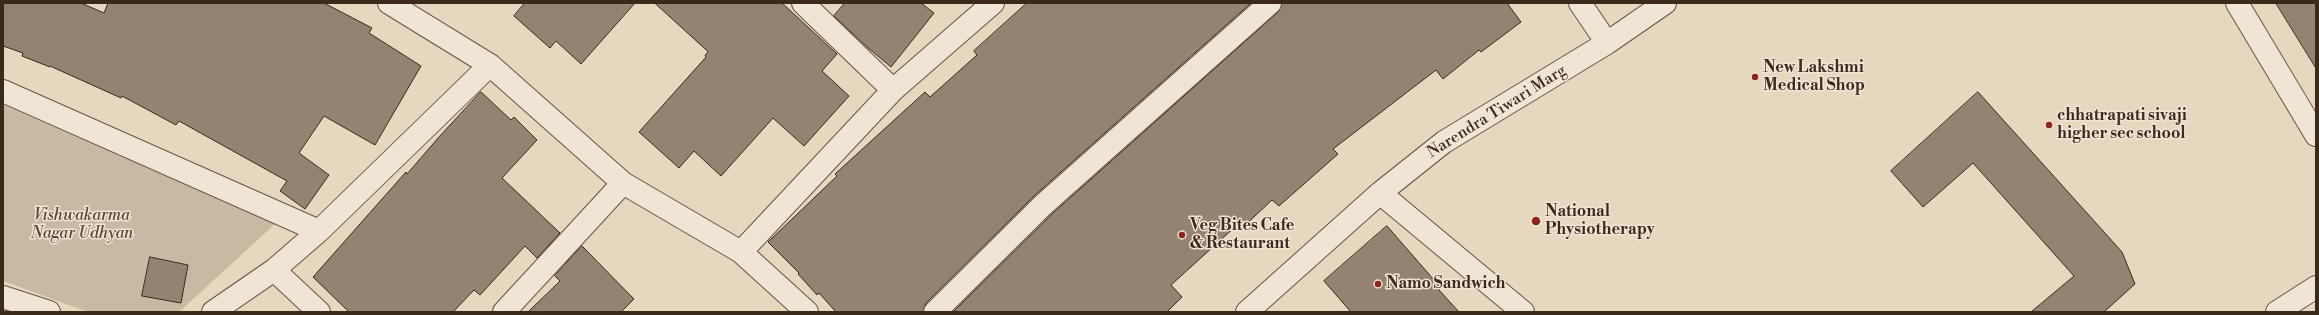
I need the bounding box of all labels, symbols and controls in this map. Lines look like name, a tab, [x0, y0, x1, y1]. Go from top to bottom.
place label: New Lakshmi Medical Shop	[1763, 58, 1865, 96]
street label: Narendra Tiwari Marg	[1424, 61, 1570, 163]
marker: New Lakshmi Medical Shop	[1750, 72, 1760, 82]
place label: chhatrapati sivaji higher sec school	[2057, 106, 2187, 144]
marker: chhatrapati sivaji higher sec school	[2044, 120, 2054, 130]
place label: National Physiotherapy	[1545, 202, 1655, 240]
park label: Vishwakarma Nagar Udhyan	[31, 206, 133, 244]
marker: National Physiotherapy	[1530, 215, 1542, 227]
place label: Veg Bites Cafe & Restaurant	[1190, 216, 1294, 254]
marker: Veg Bites Cafe & Restaurant	[1177, 230, 1187, 240]
place label: Namo Sandwich	[1386, 274, 1506, 294]
marker: Namo Sandwich	[1373, 279, 1383, 289]

